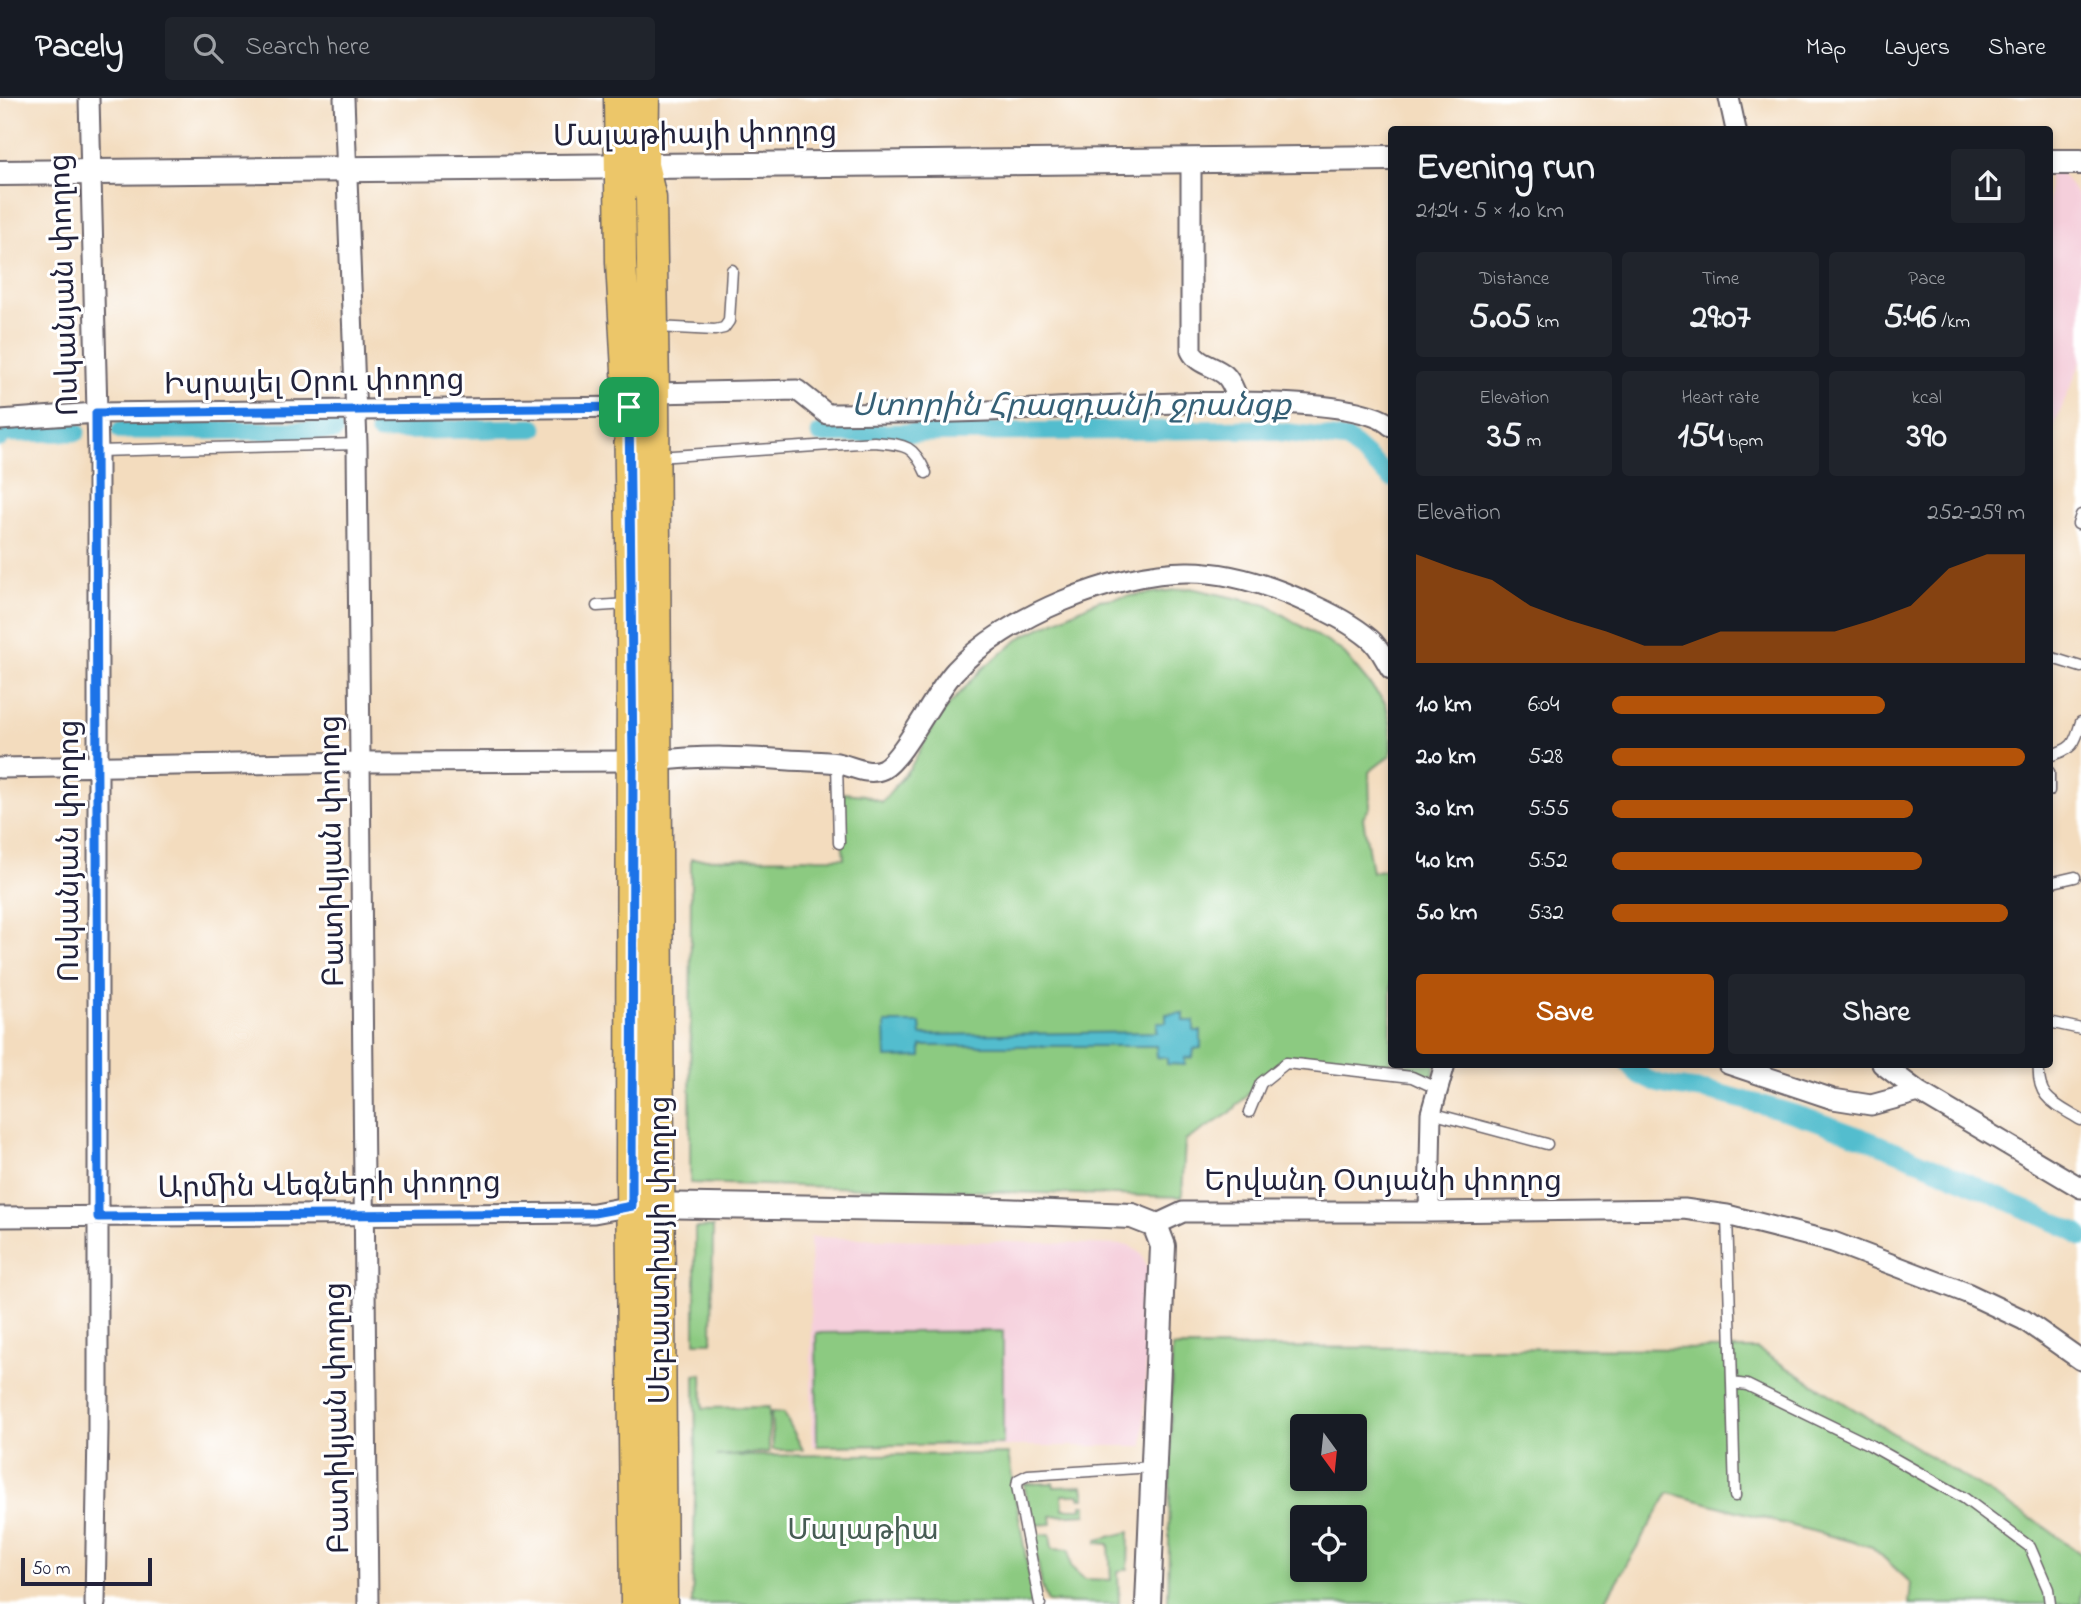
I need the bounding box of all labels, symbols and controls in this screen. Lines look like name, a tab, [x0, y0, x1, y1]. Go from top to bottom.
search box	[165, 17, 655, 80]
text: Pacely	[35, 24, 123, 72]
icon: search	[189, 29, 227, 67]
text: Search here	[245, 29, 370, 67]
text: Map	[1806, 31, 1846, 66]
text: Layers	[1884, 31, 1950, 66]
text: Share	[1988, 31, 2046, 66]
street label: Մալաթիայի փողոց	[553, 112, 838, 160]
text: Evening run	[1416, 141, 1595, 197]
button: share	[1951, 149, 2025, 223]
street label: Ոսկանյան փողոց	[39, 153, 93, 417]
text: 21:24 · 5 × 1.0 km	[1416, 195, 1564, 228]
text: Distance	[1479, 266, 1549, 293]
text: Time	[1702, 266, 1739, 293]
text: Pace	[1908, 266, 1945, 293]
text: 5.05	[1469, 293, 1531, 344]
text: 29:07	[1690, 293, 1751, 344]
text: 5:46	[1884, 293, 1936, 344]
text: km	[1531, 309, 1559, 336]
text: /km	[1936, 309, 1970, 336]
street label: Իսրայել Օրու փողոց	[163, 359, 465, 409]
pin	[599, 377, 659, 437]
water label: Ստորին Հրազդանի ջրանցք	[851, 384, 1293, 431]
text: Elevation	[1479, 385, 1549, 412]
text: Heart rate	[1682, 385, 1759, 412]
text: kcal	[1912, 385, 1942, 412]
icon: arrive	[610, 388, 648, 426]
text: 35	[1487, 412, 1522, 463]
text: 154	[1678, 412, 1723, 463]
text: 390	[1907, 412, 1947, 463]
text: m	[1522, 428, 1541, 455]
text: bpm	[1723, 428, 1763, 455]
text: Elevation	[1416, 497, 1501, 530]
text: 252–259 m	[1927, 497, 2025, 530]
text: 1.0 km	[1416, 689, 1472, 722]
text: 6:04	[1528, 689, 1560, 722]
street label: Բատիկյան փողոց	[310, 714, 358, 987]
street label: Ոսկանյան փողոց	[49, 719, 93, 983]
text: 2.0 km	[1416, 741, 1476, 774]
text: 5:28	[1528, 741, 1563, 774]
text: 3.0 km	[1416, 793, 1474, 826]
text: 5:55	[1528, 793, 1569, 826]
text: 4.0 km	[1416, 845, 1474, 878]
text: 5:52	[1528, 845, 1568, 878]
text: 5.0 km	[1416, 897, 1477, 930]
text: 5:32	[1528, 897, 1564, 930]
button: Save	[1416, 974, 1714, 1054]
button: Share	[1728, 974, 2025, 1054]
street label: Սեբաստիայի փողոց	[640, 1096, 684, 1404]
street label: Երվանդ Օտյանի փողոց	[1204, 1161, 1562, 1205]
street label: Արմին Վեգների փողոց	[157, 1162, 501, 1212]
street label: Բատիկյան փողոց	[315, 1281, 363, 1554]
north arrow	[1290, 1414, 1367, 1491]
map controls	[1290, 1414, 1367, 1582]
button: locate	[1290, 1505, 1367, 1582]
park label: Մալաթիա	[787, 1510, 939, 1554]
scale bar	[21, 1555, 152, 1587]
text: 50 m	[32, 1556, 71, 1583]

